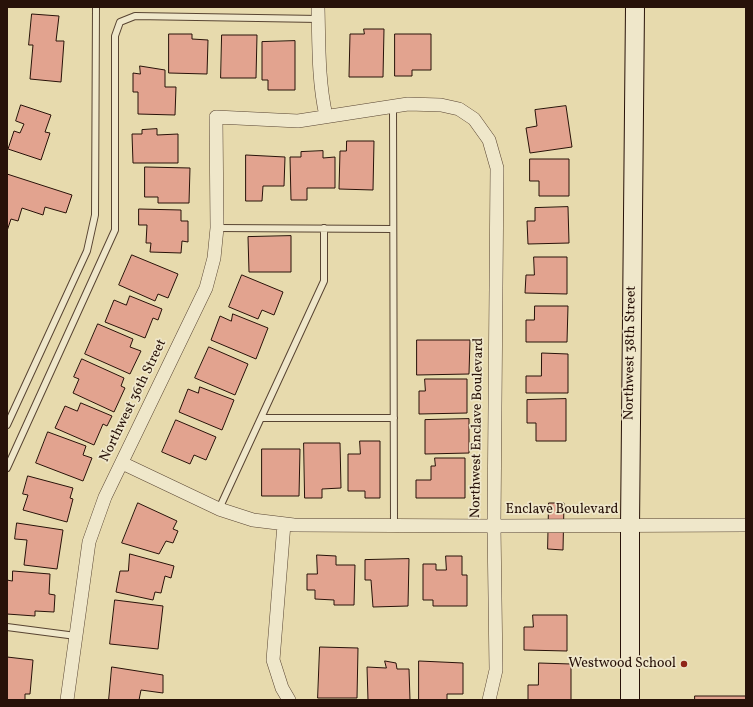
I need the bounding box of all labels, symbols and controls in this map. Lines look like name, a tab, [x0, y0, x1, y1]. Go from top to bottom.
street label: Northwest 38th Street	[621, 286, 641, 420]
street label: Northwest 36th Street	[97, 337, 171, 465]
street label: Northwest Enclave Boulevard	[468, 338, 488, 518]
street label: Enclave Boulevard	[506, 502, 618, 518]
place label: Westwood School	[568, 656, 676, 672]
marker: Westwood School	[679, 659, 689, 669]

